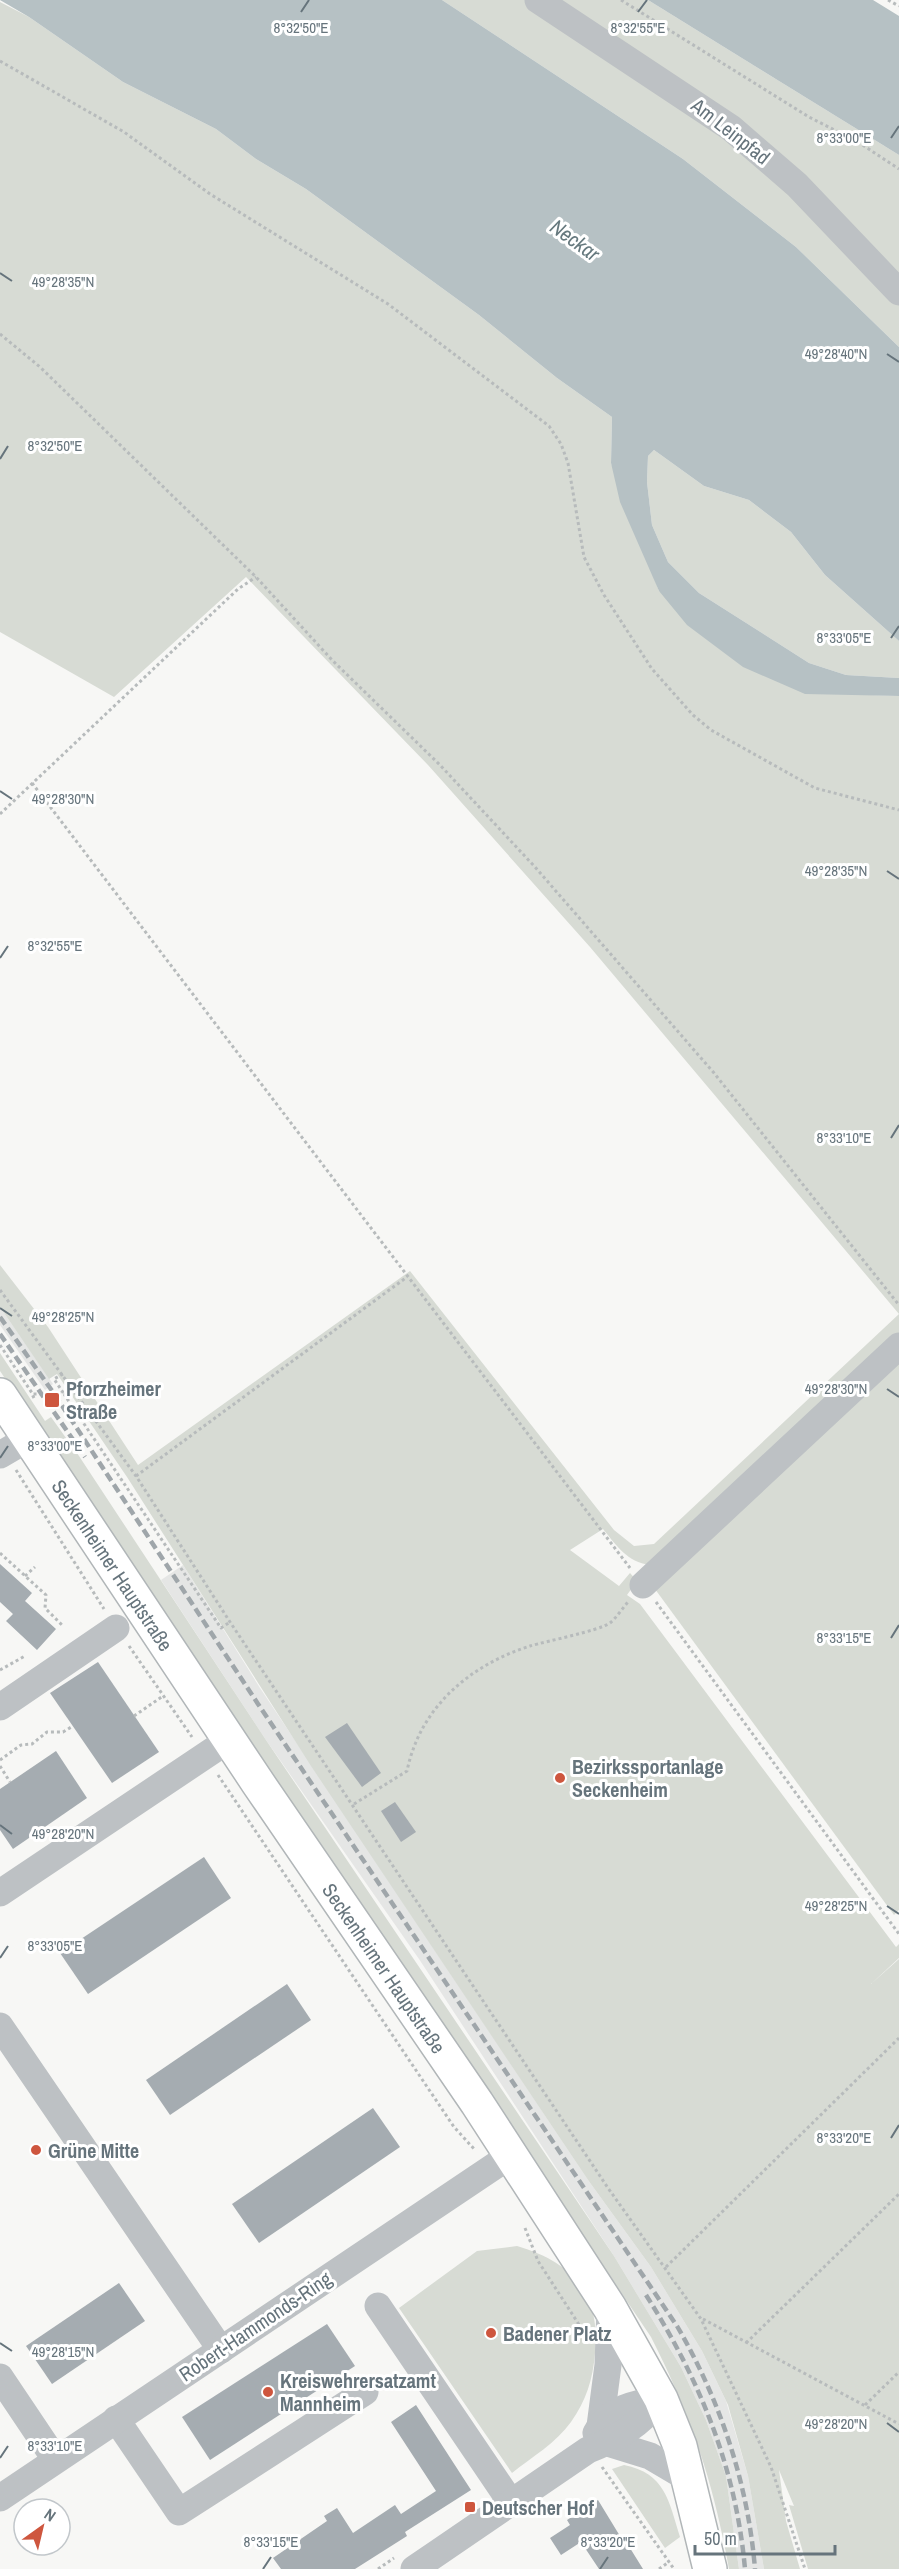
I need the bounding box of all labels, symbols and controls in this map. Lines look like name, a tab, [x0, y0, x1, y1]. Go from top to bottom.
text: 8°32'50"E	[273, 17, 329, 38]
text: 8°32'55"E	[610, 17, 666, 38]
street label: Am Leinpfad	[685, 91, 776, 170]
text: 8°33'00"E	[816, 127, 872, 148]
water label: Neckar	[544, 212, 607, 269]
text: 49°28'35"N	[32, 271, 94, 292]
text: 49°28'40"N	[805, 343, 867, 364]
text: 8°32'50"E	[27, 435, 83, 456]
text: 8°33'05"E	[816, 627, 872, 648]
text: 49°28'30"N	[32, 788, 94, 809]
text: 49°28'35"N	[805, 860, 867, 881]
text: 8°32'55"E	[27, 935, 83, 956]
text: 8°33'10"E	[816, 1127, 872, 1148]
text: 49°28'25"N	[32, 1306, 94, 1327]
place label: Pforzheimer Straße	[66, 1375, 161, 1425]
text: 49°28'30"N	[805, 1378, 867, 1399]
marker: Pforzheimer Straße	[43, 1391, 61, 1409]
text: 8°33'00"E	[27, 1435, 83, 1456]
street label: Seckenheimer Hauptstraße	[46, 1474, 180, 1656]
text: 8°33'15"E	[816, 1627, 872, 1648]
place label: Bezirkssportanlage Seckenheim	[572, 1753, 723, 1803]
marker: Bezirkssportanlage Seckenheim	[553, 1771, 567, 1785]
text: 49°28'20"N	[32, 1823, 94, 1844]
street label: Seckenheimer Hauptstraße	[317, 1877, 452, 2058]
text: 49°28'25"N	[805, 1895, 867, 1916]
text: 8°33'05"E	[27, 1935, 83, 1956]
text: 8°33'20"E	[816, 2127, 872, 2148]
place label: Grüne Mitte	[48, 2137, 139, 2164]
marker: Grüne Mitte	[29, 2143, 43, 2157]
street label: Robert-Hammonds-Ring	[173, 2265, 337, 2387]
place label: Badener Platz	[503, 2320, 611, 2347]
marker: Badener Platz	[484, 2326, 498, 2340]
text: 49°28'15"N	[32, 2341, 94, 2362]
place label: Kreiswehrersatzamt Mannheim	[280, 2367, 436, 2417]
marker: Kreiswehrersatzamt Mannheim	[261, 2385, 275, 2399]
text: 49°28'20"N	[805, 2413, 867, 2434]
text: 8°33'10"E	[27, 2435, 83, 2456]
place label: Deutscher Hof	[482, 2494, 595, 2521]
north arrow	[12, 2497, 72, 2557]
marker: Deutscher Hof	[463, 2500, 477, 2514]
text: N	[40, 2503, 60, 2526]
scale bar	[695, 2518, 834, 2556]
text: 50 m	[704, 2526, 737, 2551]
text: 8°33'15"E	[243, 2531, 299, 2552]
text: 8°33'20"E	[580, 2531, 636, 2552]

